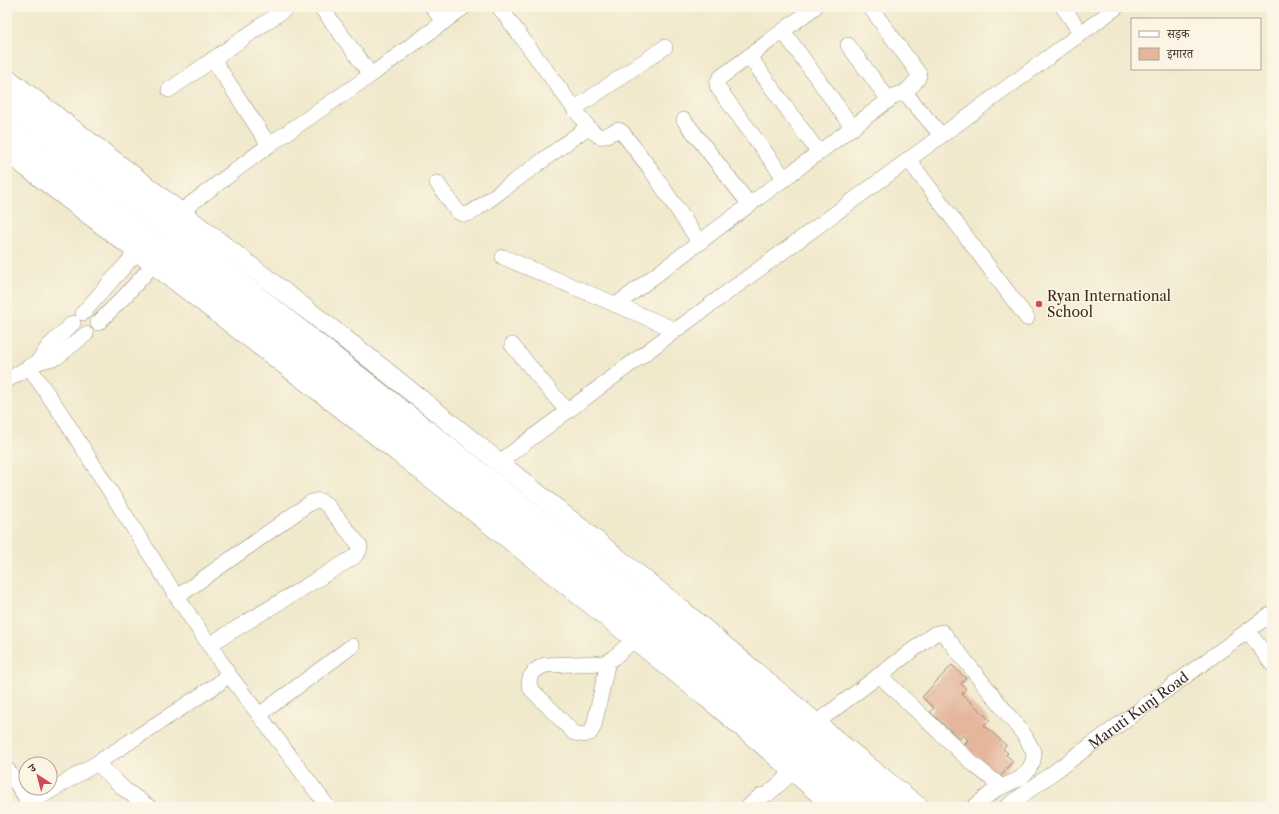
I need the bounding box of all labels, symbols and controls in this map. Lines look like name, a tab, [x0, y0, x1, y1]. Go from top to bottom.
legend	[1131, 18, 1261, 70]
text: सड़क	[1166, 26, 1191, 41]
text: इमारत	[1166, 46, 1194, 61]
place label: Ryan International School	[1047, 287, 1171, 321]
marker: Ryan International School	[1034, 299, 1044, 309]
street label: Maruti Kunj Road	[1085, 668, 1192, 753]
north arrow	[18, 756, 58, 796]
text: उ	[25, 760, 40, 776]

